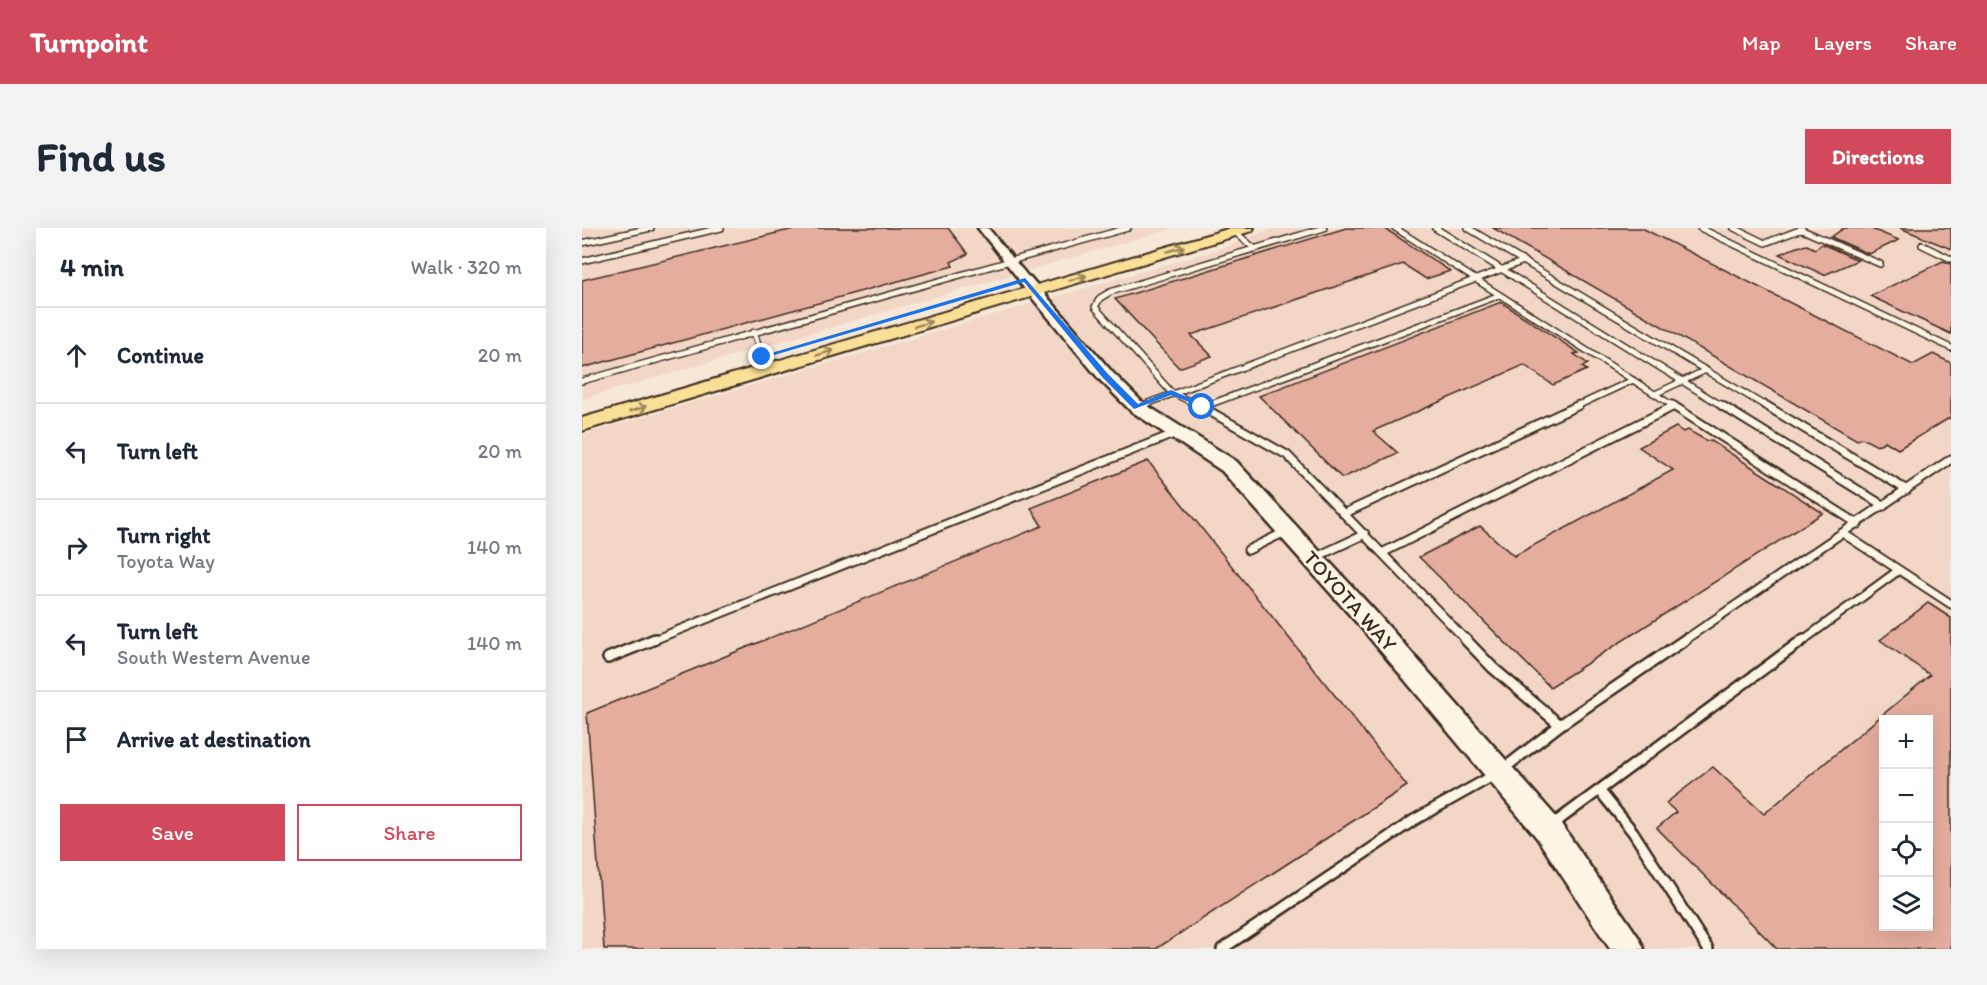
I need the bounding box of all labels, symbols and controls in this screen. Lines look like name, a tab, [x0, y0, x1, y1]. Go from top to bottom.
text: Turnpoint	[30, 25, 148, 59]
text: Map	[1742, 30, 1781, 55]
text: Layers	[1814, 30, 1872, 55]
text: Share	[1905, 30, 1957, 55]
button: Directions	[1805, 129, 1951, 184]
text: Find us	[36, 131, 166, 182]
one-way arrow	[1167, 243, 1186, 254]
text: 4 min	[60, 251, 124, 283]
text: Walk · 320 m	[410, 255, 522, 279]
one-way arrow	[1069, 272, 1088, 283]
one-way arrow	[913, 318, 932, 329]
icon: ahead	[60, 339, 93, 372]
text: Continue	[117, 342, 204, 369]
text: 20 m	[478, 343, 522, 367]
route end	[748, 343, 774, 369]
one-way arrow	[815, 347, 834, 358]
route start	[1188, 393, 1214, 419]
one-way arrow	[628, 403, 647, 414]
icon: left	[60, 435, 93, 468]
text: Turn left	[117, 438, 198, 465]
text: 20 m	[478, 439, 522, 463]
text: Turn right	[117, 522, 211, 549]
icon: right	[60, 531, 93, 564]
text: 140 m	[467, 535, 522, 559]
street label: TOYOTA WAY	[1299, 545, 1402, 656]
text: Toyota Way	[117, 549, 215, 573]
text: Turn left	[117, 618, 198, 645]
icon: left	[60, 627, 93, 660]
text: 140 m	[467, 631, 522, 655]
text: South Western Avenue	[117, 645, 310, 669]
map controls	[1879, 715, 1933, 931]
button: +	[1879, 715, 1933, 769]
icon: arrive	[60, 723, 93, 756]
text: Arrive at destination	[117, 726, 311, 753]
button: −	[1879, 769, 1933, 823]
button: Save	[60, 804, 285, 861]
button: Share	[297, 804, 522, 861]
button: locate	[1879, 823, 1933, 877]
button: layers	[1879, 877, 1933, 931]

